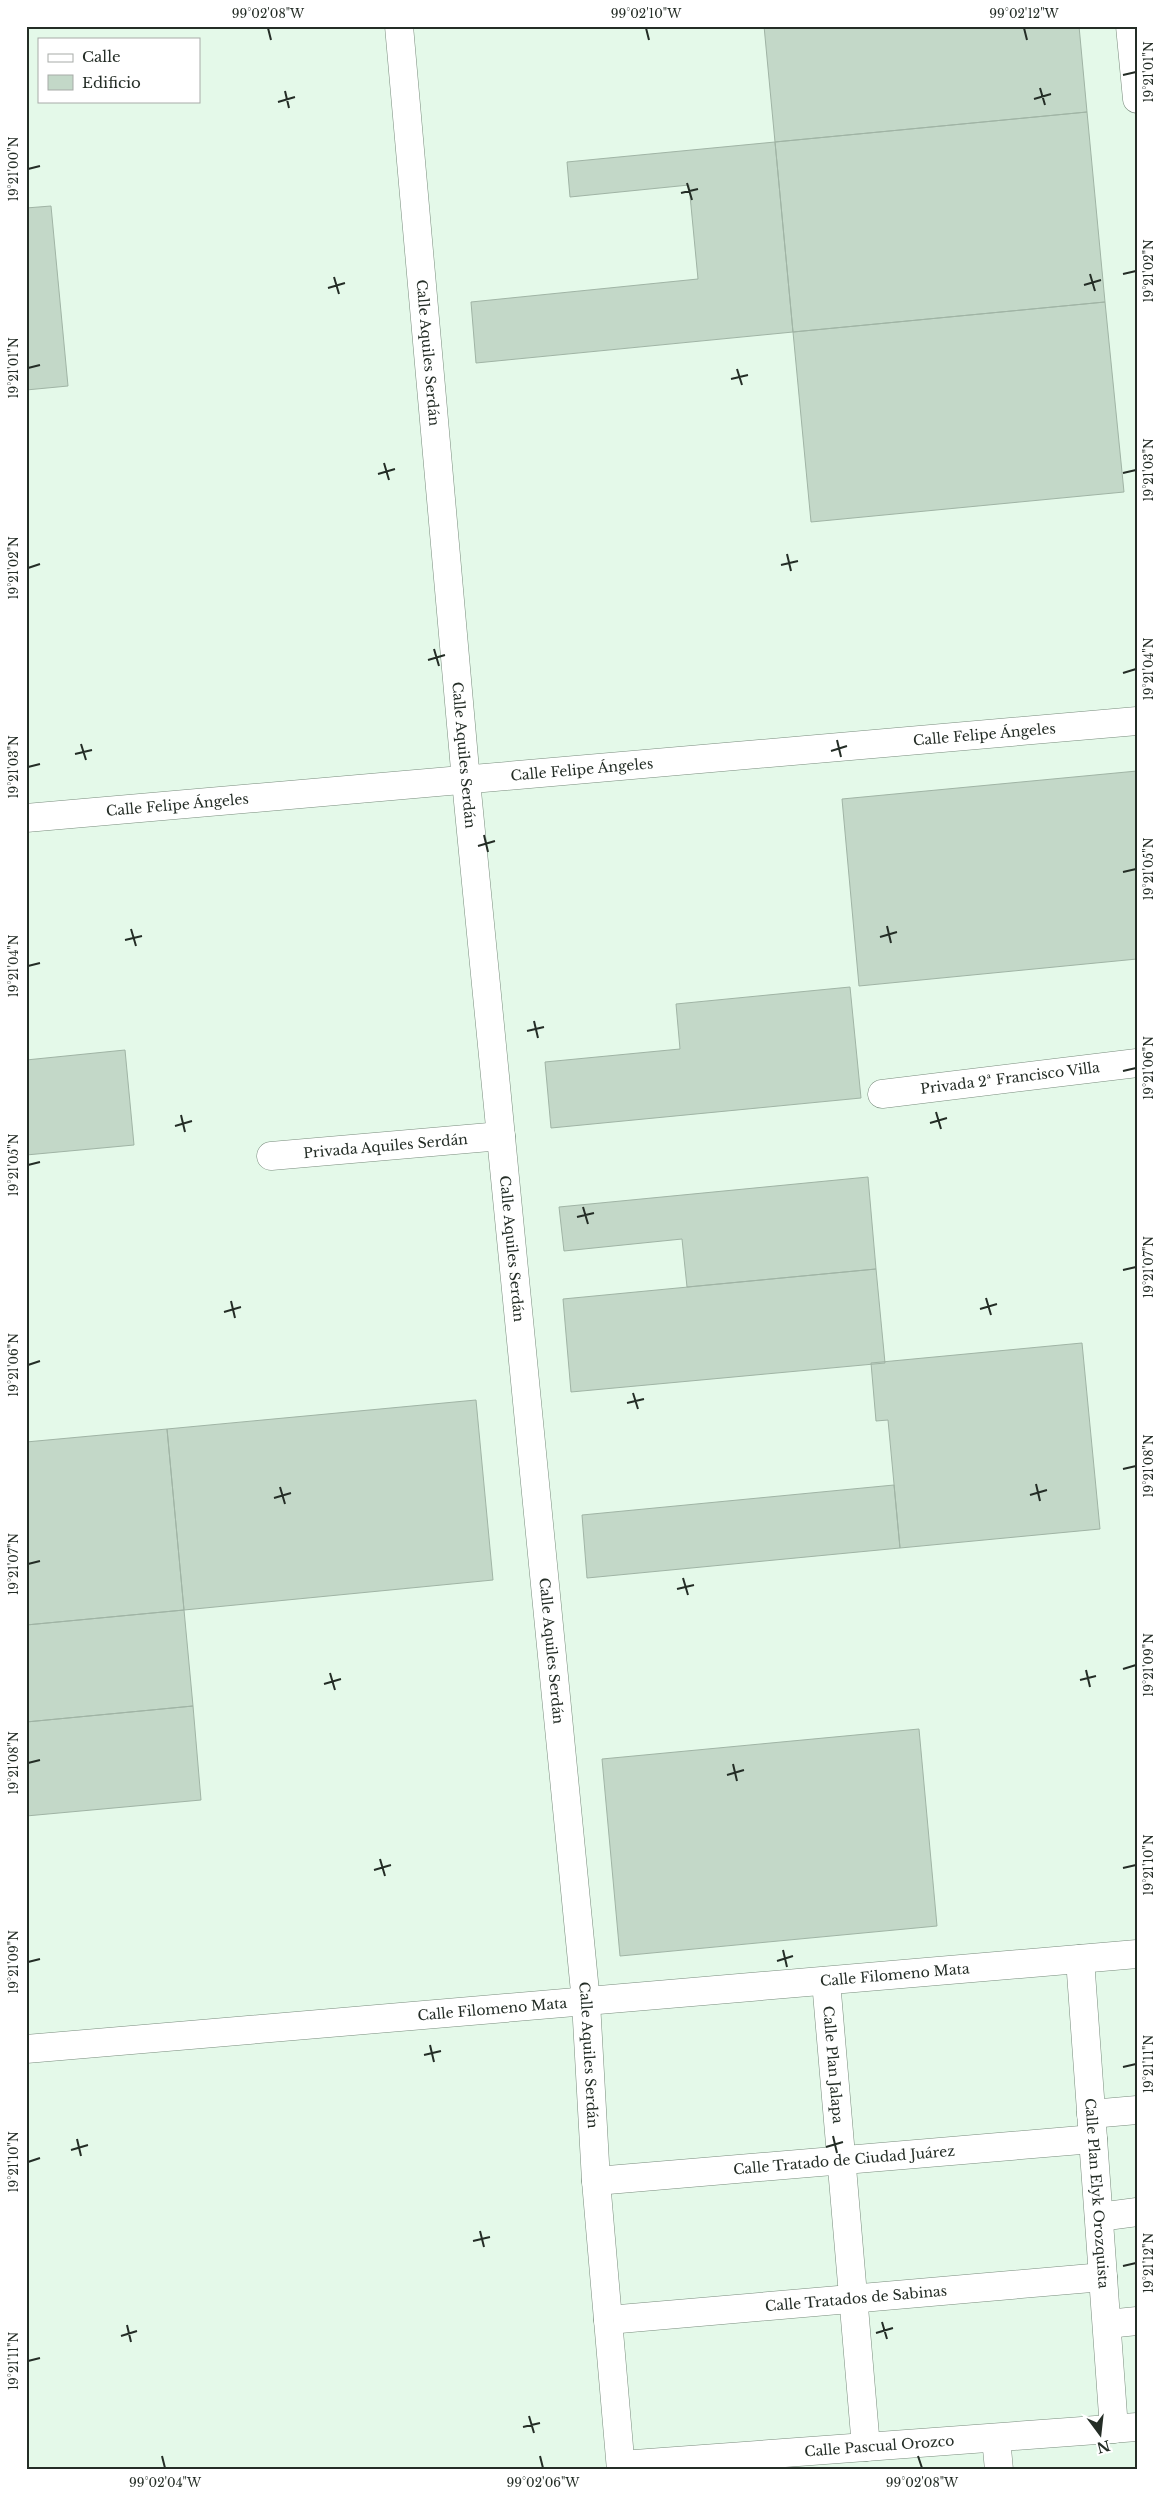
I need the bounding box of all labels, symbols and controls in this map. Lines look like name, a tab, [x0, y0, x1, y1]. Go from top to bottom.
text: 99°02'08"W	[232, 6, 305, 21]
text: 99°02'10"W	[611, 6, 682, 21]
text: 99°02'12"W	[989, 6, 1060, 21]
legend	[38, 38, 200, 102]
text: 19°21'01"N	[1141, 41, 1156, 103]
text: Calle	[82, 47, 121, 66]
text: Edificio	[82, 73, 141, 92]
text: 19°21'00"N	[6, 136, 21, 201]
text: 19°21'02"N	[1141, 239, 1156, 303]
street label: Calle Aquiles Serdán	[413, 279, 443, 427]
text: 19°21'01"N	[6, 337, 21, 399]
text: 19°21'03"N	[1141, 438, 1156, 502]
text: 19°21'02"N	[6, 536, 21, 600]
text: 19°21'04"N	[1141, 637, 1156, 701]
street label: Calle Aquiles Serdán	[448, 681, 480, 830]
street label: Calle Felipe Ángeles	[912, 719, 1056, 750]
text: 19°21'03"N	[6, 735, 21, 799]
street label: Calle Felipe Ángeles	[510, 754, 654, 785]
street label: Calle Felipe Ángeles	[105, 790, 250, 820]
text: 19°21'05"N	[1141, 837, 1156, 901]
text: 19°21'04"N	[6, 934, 21, 998]
text: 19°21'06"N	[1141, 1036, 1156, 1100]
street label: Privada 2ª Francisco Villa	[919, 1058, 1101, 1098]
street label: Privada Aquiles Serdán	[303, 1130, 469, 1162]
text: 19°21'05"N	[6, 1133, 21, 1197]
street label: Calle Aquiles Serdán	[496, 1175, 528, 1323]
text: 19°21'07"N	[1141, 1236, 1156, 1298]
text: 19°21'06"N	[6, 1333, 21, 1397]
text: 19°21'08"N	[1141, 1434, 1156, 1498]
text: 19°21'07"N	[6, 1533, 21, 1595]
street label: Calle Aquiles Serdán	[535, 1577, 568, 1725]
text: 19°21'09"N	[1141, 1633, 1156, 1697]
text: 19°21'08"N	[6, 1731, 21, 1795]
text: 19°21'10"N	[1141, 1834, 1156, 1896]
text: 19°21'09"N	[6, 1930, 21, 1994]
street label: Calle Filomeno Mata	[819, 1959, 971, 1990]
street label: Calle Aquiles Serdán	[575, 1981, 602, 2129]
street label: Calle Filomeno Mata	[417, 1994, 568, 2024]
street label: Calle Plan Jalapa	[819, 2005, 847, 2125]
text: 19°21'11"N	[1141, 2035, 1156, 2093]
street label: Calle Plan Elyk Orozquista	[1081, 2097, 1113, 2290]
text: 19°21'10"N	[6, 2131, 21, 2193]
street label: Calle Tratado de Ciudad Juárez	[732, 2142, 956, 2178]
text: 19°21'12"N	[1141, 2233, 1156, 2293]
street label: Calle Tratados de Sabinas	[764, 2282, 948, 2315]
text: 19°21'11"N	[6, 2332, 21, 2390]
north arrow	[1076, 2408, 1126, 2458]
street label: Calle Pascual Orozco	[804, 2431, 955, 2460]
text: N	[1095, 2436, 1112, 2457]
text: 99°02'04"W	[129, 2475, 202, 2490]
text: 99°02'06"W	[507, 2475, 580, 2490]
text: 99°02'08"W	[886, 2475, 959, 2490]

